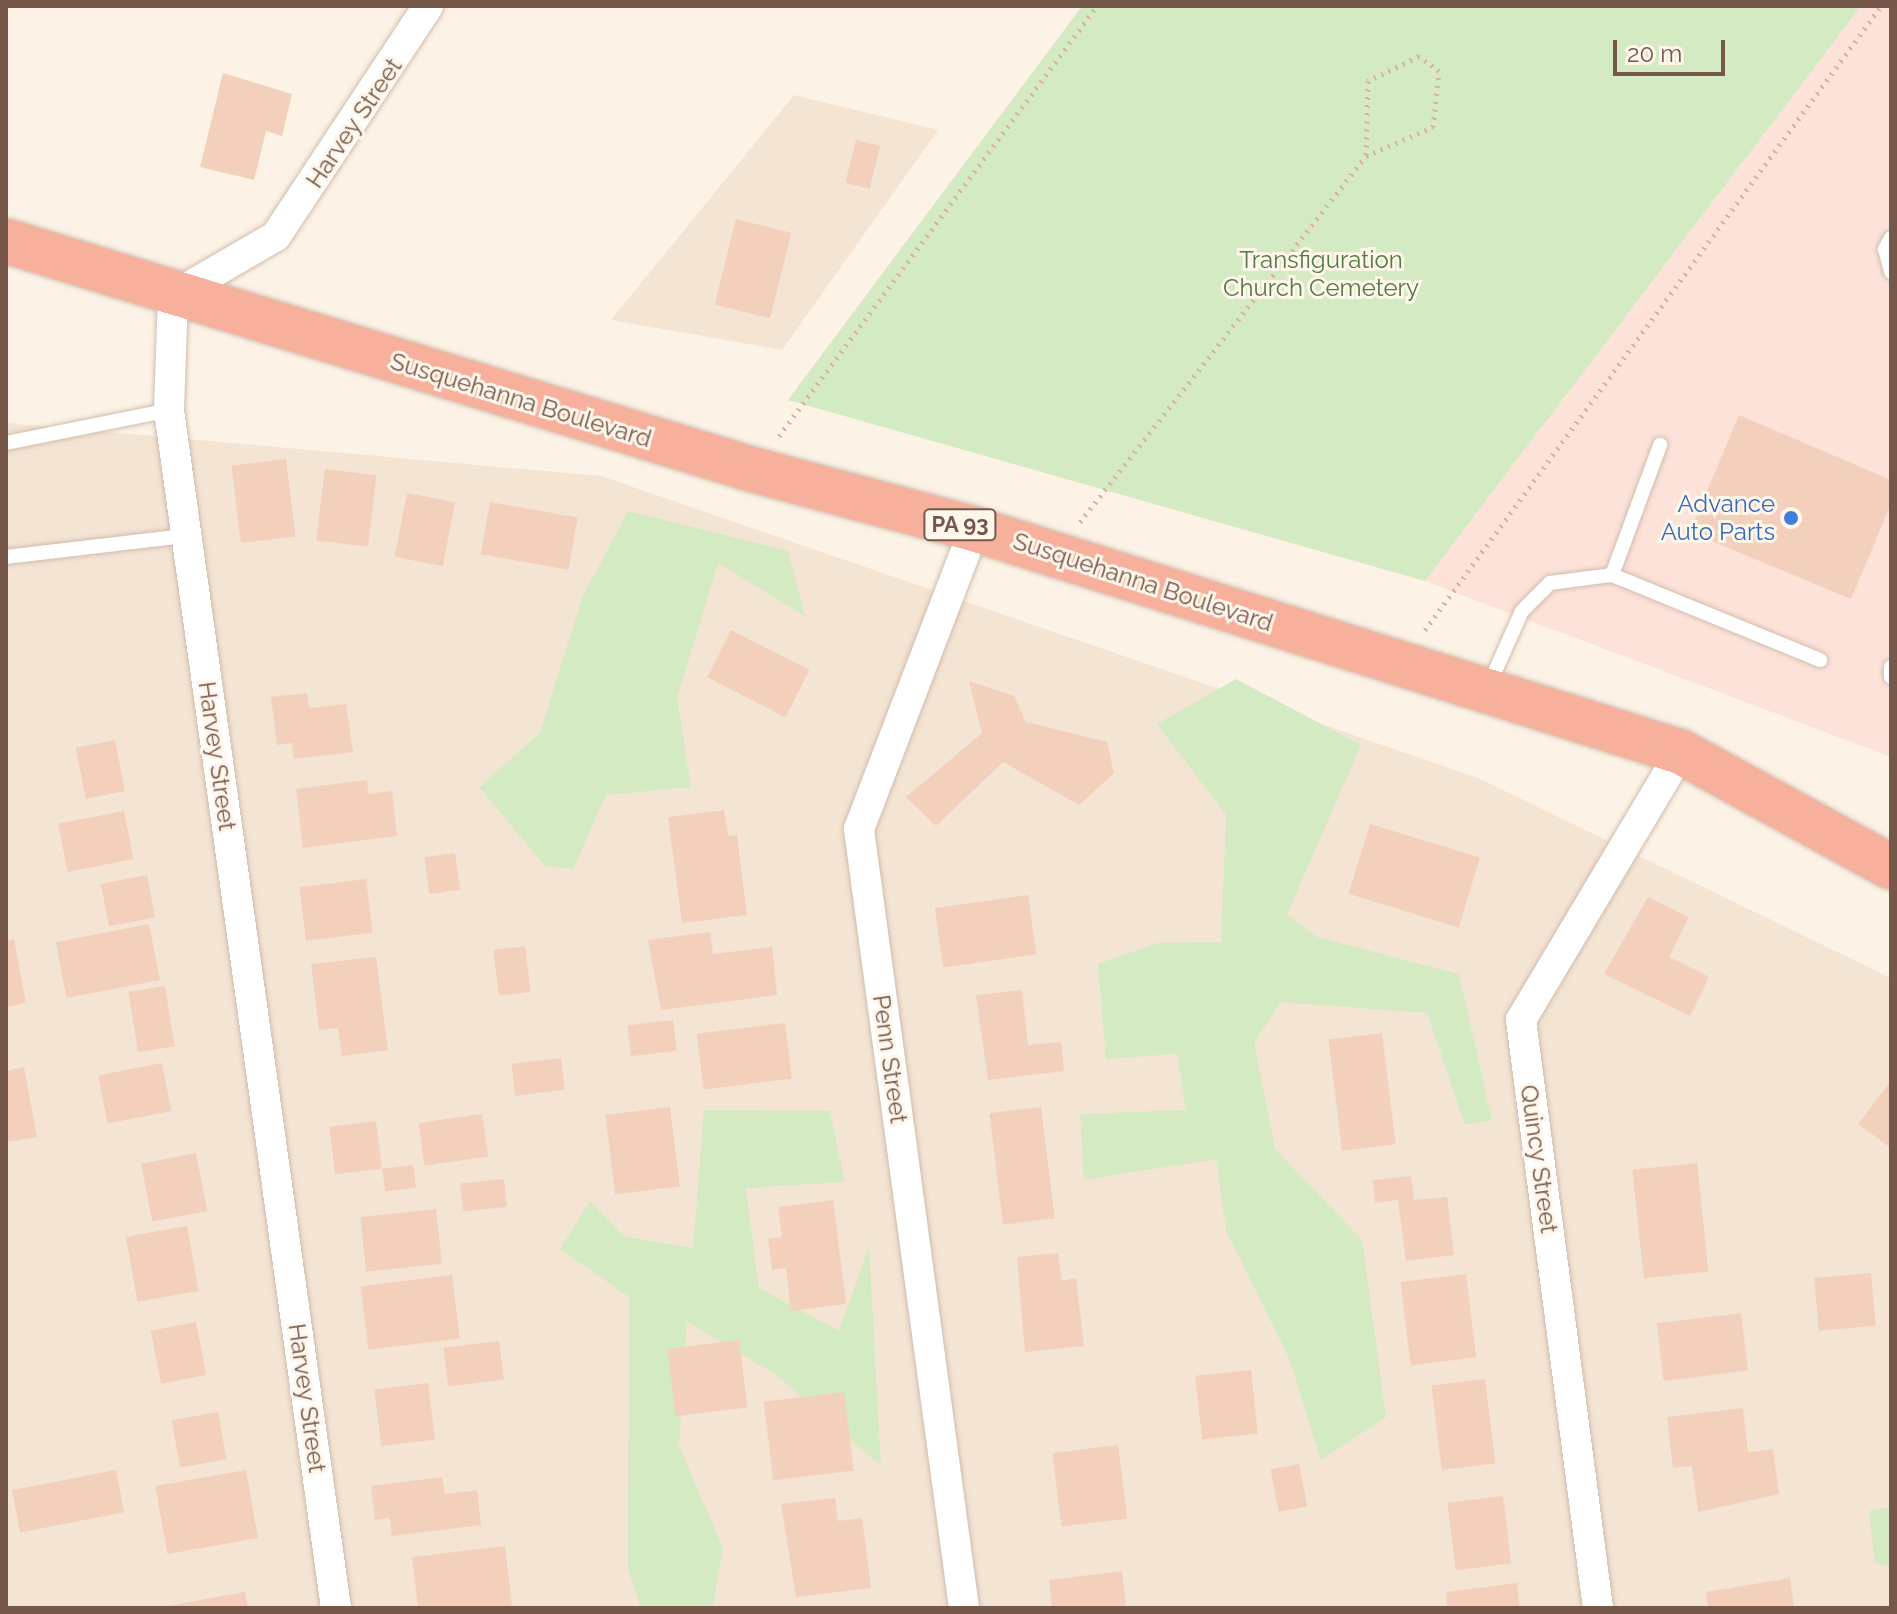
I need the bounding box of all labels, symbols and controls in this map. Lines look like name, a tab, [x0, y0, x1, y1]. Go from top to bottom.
scale bar	[1617, 24, 1729, 74]
text: 20 m	[1627, 39, 1682, 68]
street label: Harvey Street	[300, 52, 408, 194]
park label: Transfiguration Church Cemetery	[1223, 246, 1419, 302]
street label: Susquehanna Boulevard	[387, 347, 655, 453]
place label: Advance Auto Parts	[1661, 490, 1775, 546]
road number: PA 93	[922, 507, 998, 543]
marker: Advance Auto Parts	[1782, 509, 1800, 527]
street label: Susquehanna Boulevard	[1010, 526, 1276, 638]
street label: Harvey Street	[192, 679, 242, 833]
street label: Penn Street	[867, 993, 913, 1125]
street label: Quincy Street	[1514, 1083, 1564, 1235]
street label: Harvey Street	[282, 1321, 332, 1475]

